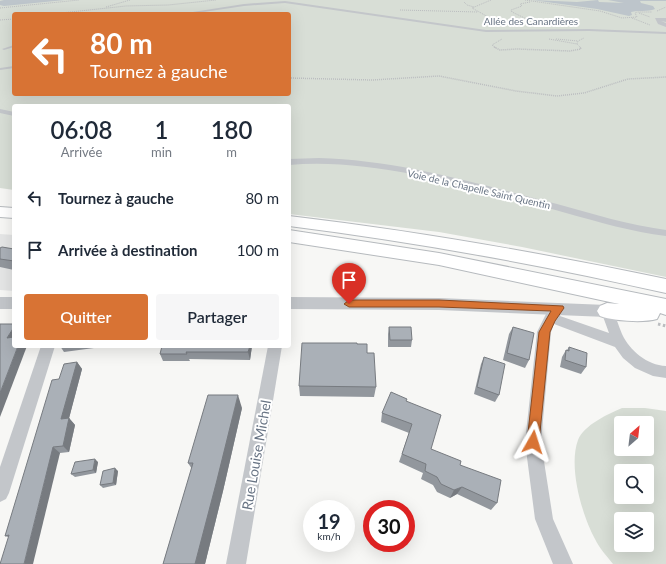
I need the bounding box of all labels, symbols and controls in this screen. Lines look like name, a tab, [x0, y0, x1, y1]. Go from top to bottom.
street label: Allée des Canardières	[484, 15, 578, 27]
text: 80 m	[90, 26, 153, 60]
icon: left	[24, 28, 76, 80]
text: Tournez à gauche	[90, 60, 228, 82]
text: 06:08	[51, 115, 112, 144]
text: 1	[155, 115, 168, 144]
text: 180	[211, 115, 252, 144]
text: Arrivée	[61, 144, 102, 160]
text: min	[151, 144, 172, 160]
text: m	[226, 144, 237, 160]
street label: Voie de la Chapelle Saint Quentin	[406, 167, 552, 211]
icon: left	[24, 187, 46, 209]
text: Tournez à gauche	[58, 189, 174, 207]
text: 80 m	[245, 189, 279, 207]
icon: arrive	[24, 239, 46, 261]
text: Arrivée à destination	[58, 241, 197, 259]
text: 100 m	[237, 241, 279, 259]
pin	[332, 263, 366, 304]
icon: arrive	[338, 269, 360, 291]
button: Quitter	[24, 294, 148, 340]
button: Partager	[156, 294, 279, 340]
street label: Rue Louise Michel	[238, 399, 274, 511]
north arrow	[614, 416, 654, 456]
map controls	[614, 416, 654, 552]
position arrow	[512, 421, 554, 463]
button: search	[614, 464, 654, 504]
speed limit sign: 30	[363, 500, 415, 552]
text: 19	[317, 509, 341, 533]
button: layers	[614, 512, 654, 552]
text: km/h	[317, 530, 341, 542]

